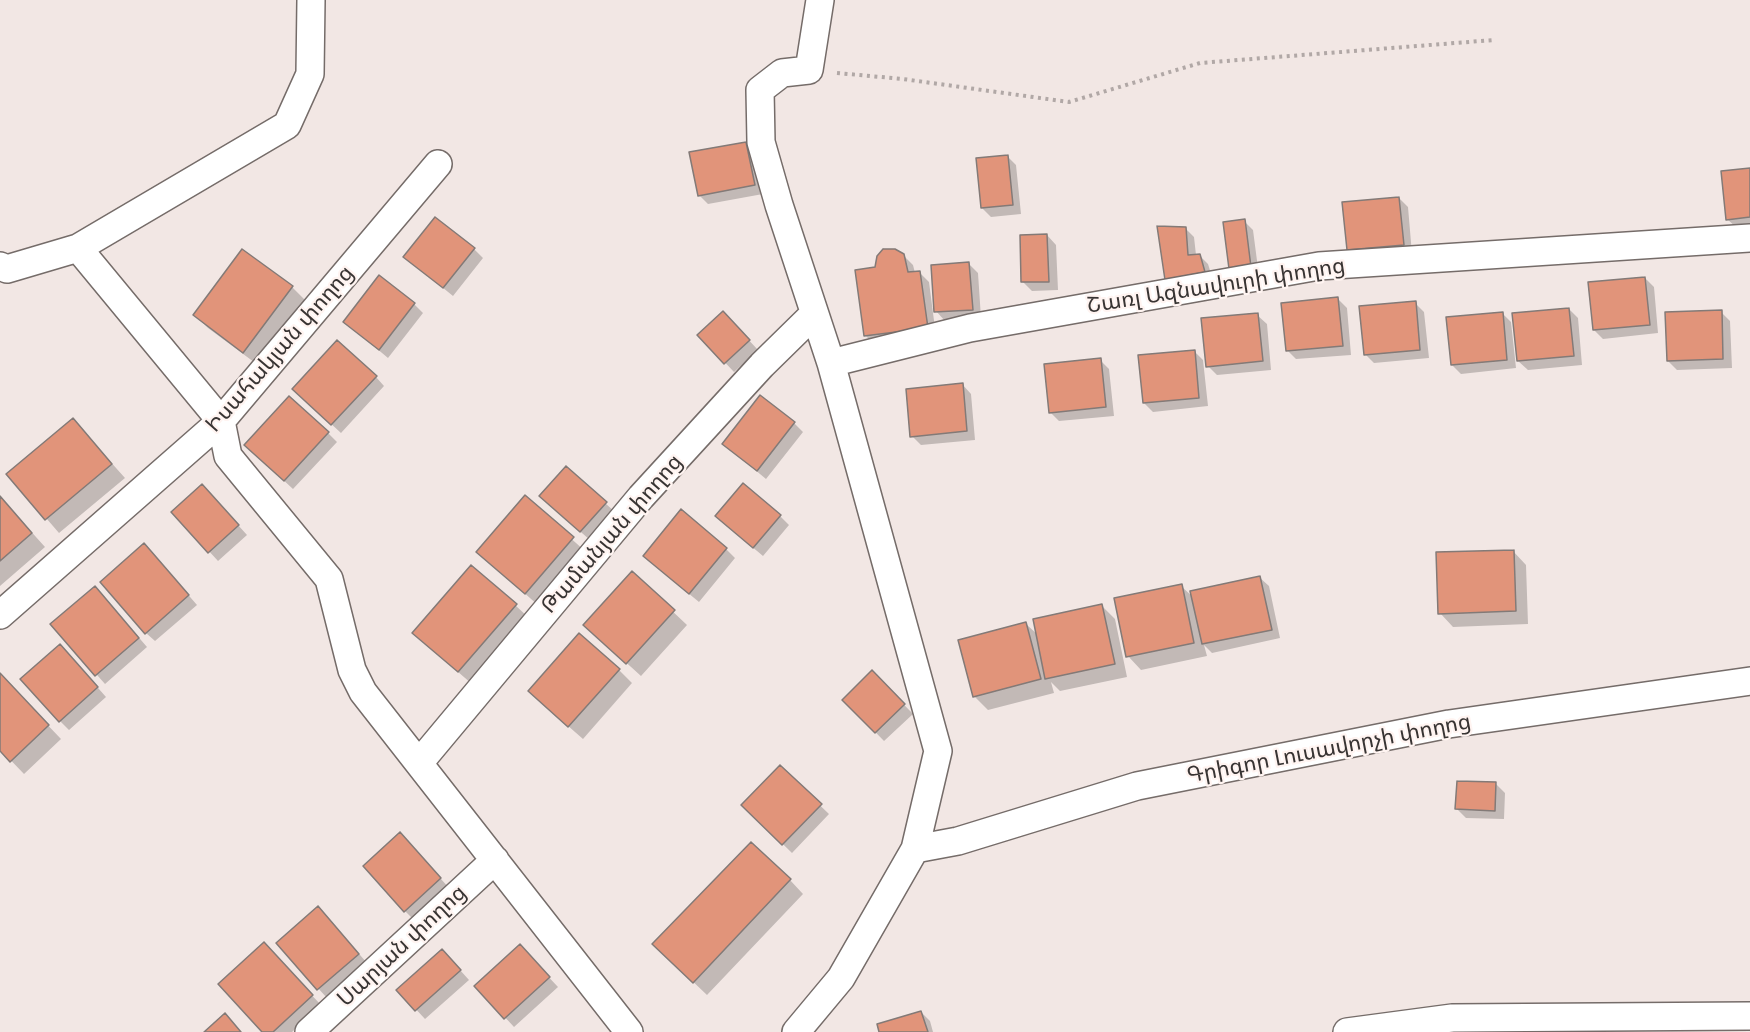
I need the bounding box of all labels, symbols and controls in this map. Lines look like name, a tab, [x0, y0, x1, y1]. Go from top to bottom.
street label: Շառլ Ազնավուրի փողոց	[1085, 253, 1347, 319]
street label: Իսահակյան փողոց	[201, 260, 359, 438]
street label: Թամանյան փողոց	[536, 449, 688, 619]
street label: Գրիգոր Լուսավորչի փողոց	[1185, 709, 1473, 789]
street label: Սարյան փողոց	[332, 880, 472, 1012]

